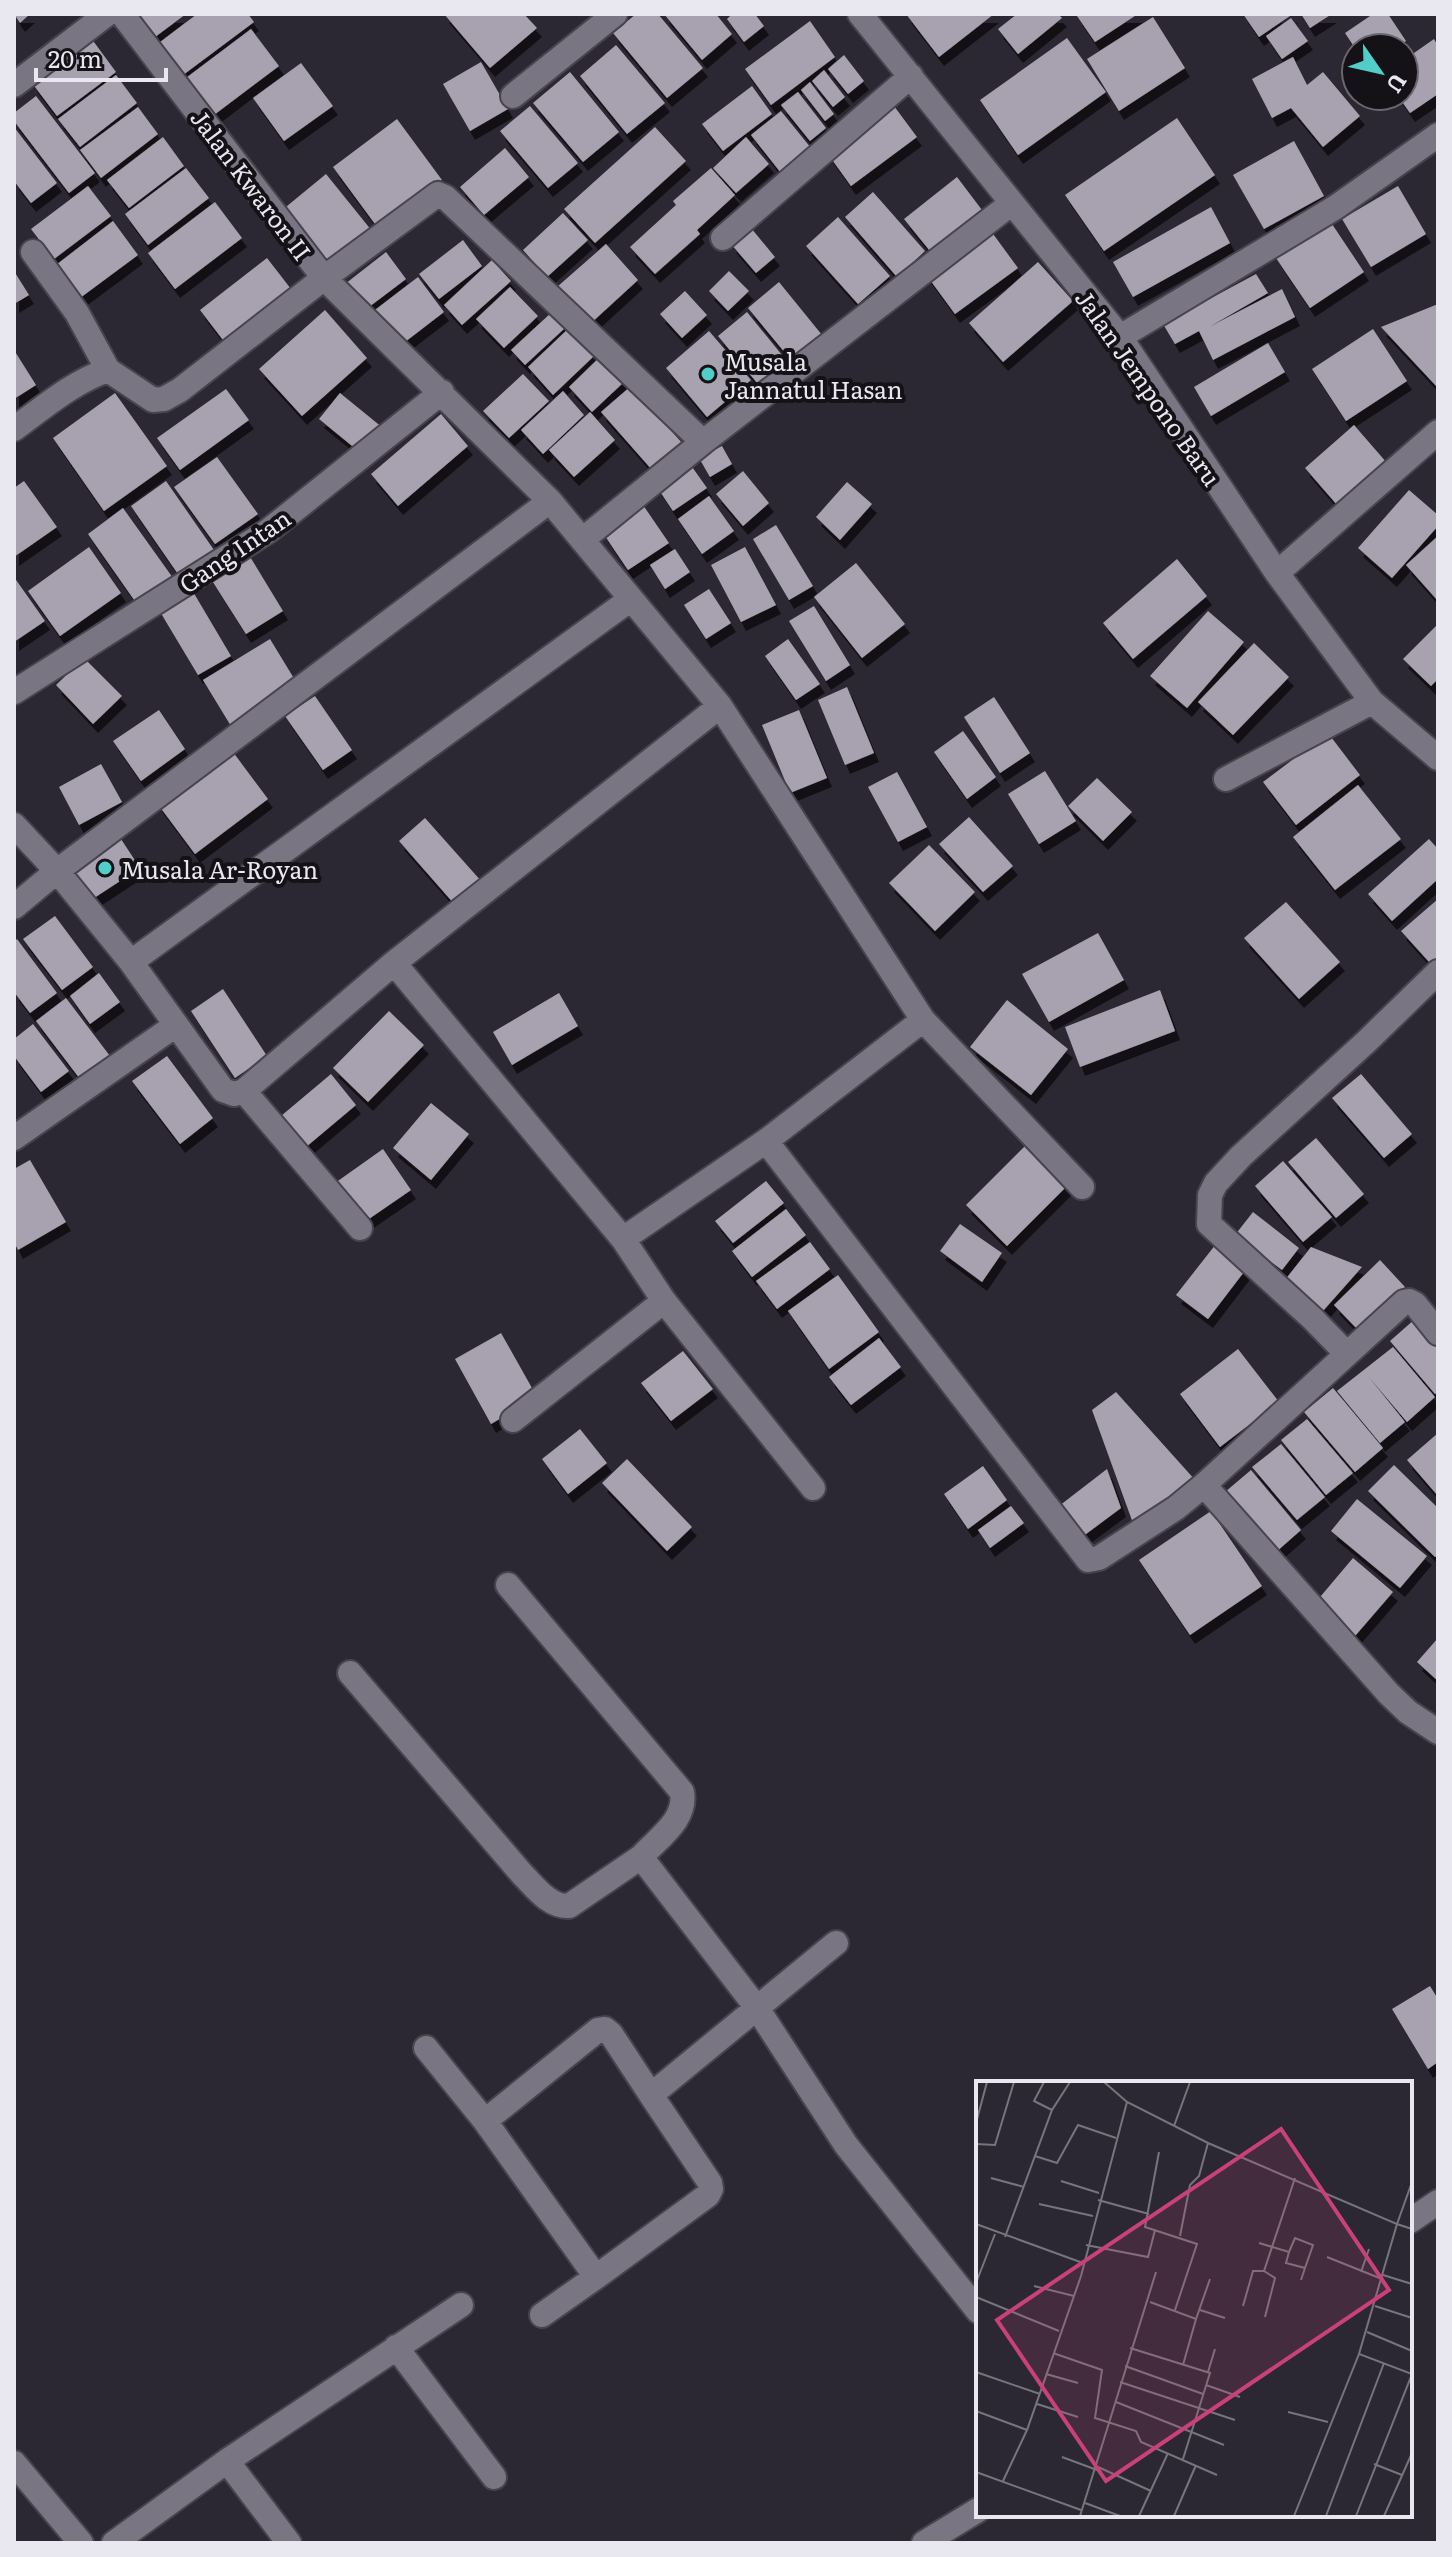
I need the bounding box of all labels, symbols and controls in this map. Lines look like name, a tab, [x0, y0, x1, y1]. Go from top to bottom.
scale bar	[36, 32, 166, 82]
north arrow	[1340, 32, 1420, 112]
text: 20 m	[48, 40, 102, 75]
text: U	[1379, 68, 1416, 100]
street label: Jalan Kwaron II	[183, 101, 321, 267]
street label: Jalan Jempono Baru	[1068, 282, 1230, 492]
place label: Musala Jannatul Hasan	[724, 343, 903, 406]
marker: Musala Jannatul Hasan	[699, 365, 717, 383]
street label: Gang Intan	[171, 500, 297, 600]
place label: Musala Ar-Royan	[121, 851, 318, 886]
marker: Musala Ar-Royan	[96, 859, 114, 877]
inset map	[976, 2081, 1412, 2517]

